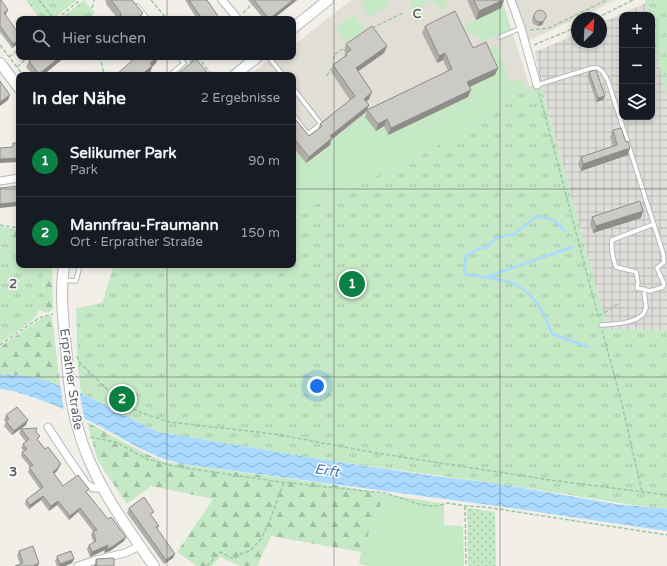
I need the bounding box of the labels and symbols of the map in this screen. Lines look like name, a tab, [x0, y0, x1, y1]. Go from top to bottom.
text: C	[412, 6, 422, 22]
north arrow	[571, 12, 607, 48]
pin: 1	[339, 269, 365, 299]
text: 2	[9, 276, 17, 292]
street label: Erprather Straße	[56, 327, 86, 431]
your location	[307, 376, 327, 396]
pin: 2	[109, 384, 135, 414]
water label: Erft	[313, 460, 342, 481]
text: 3	[9, 464, 17, 480]

